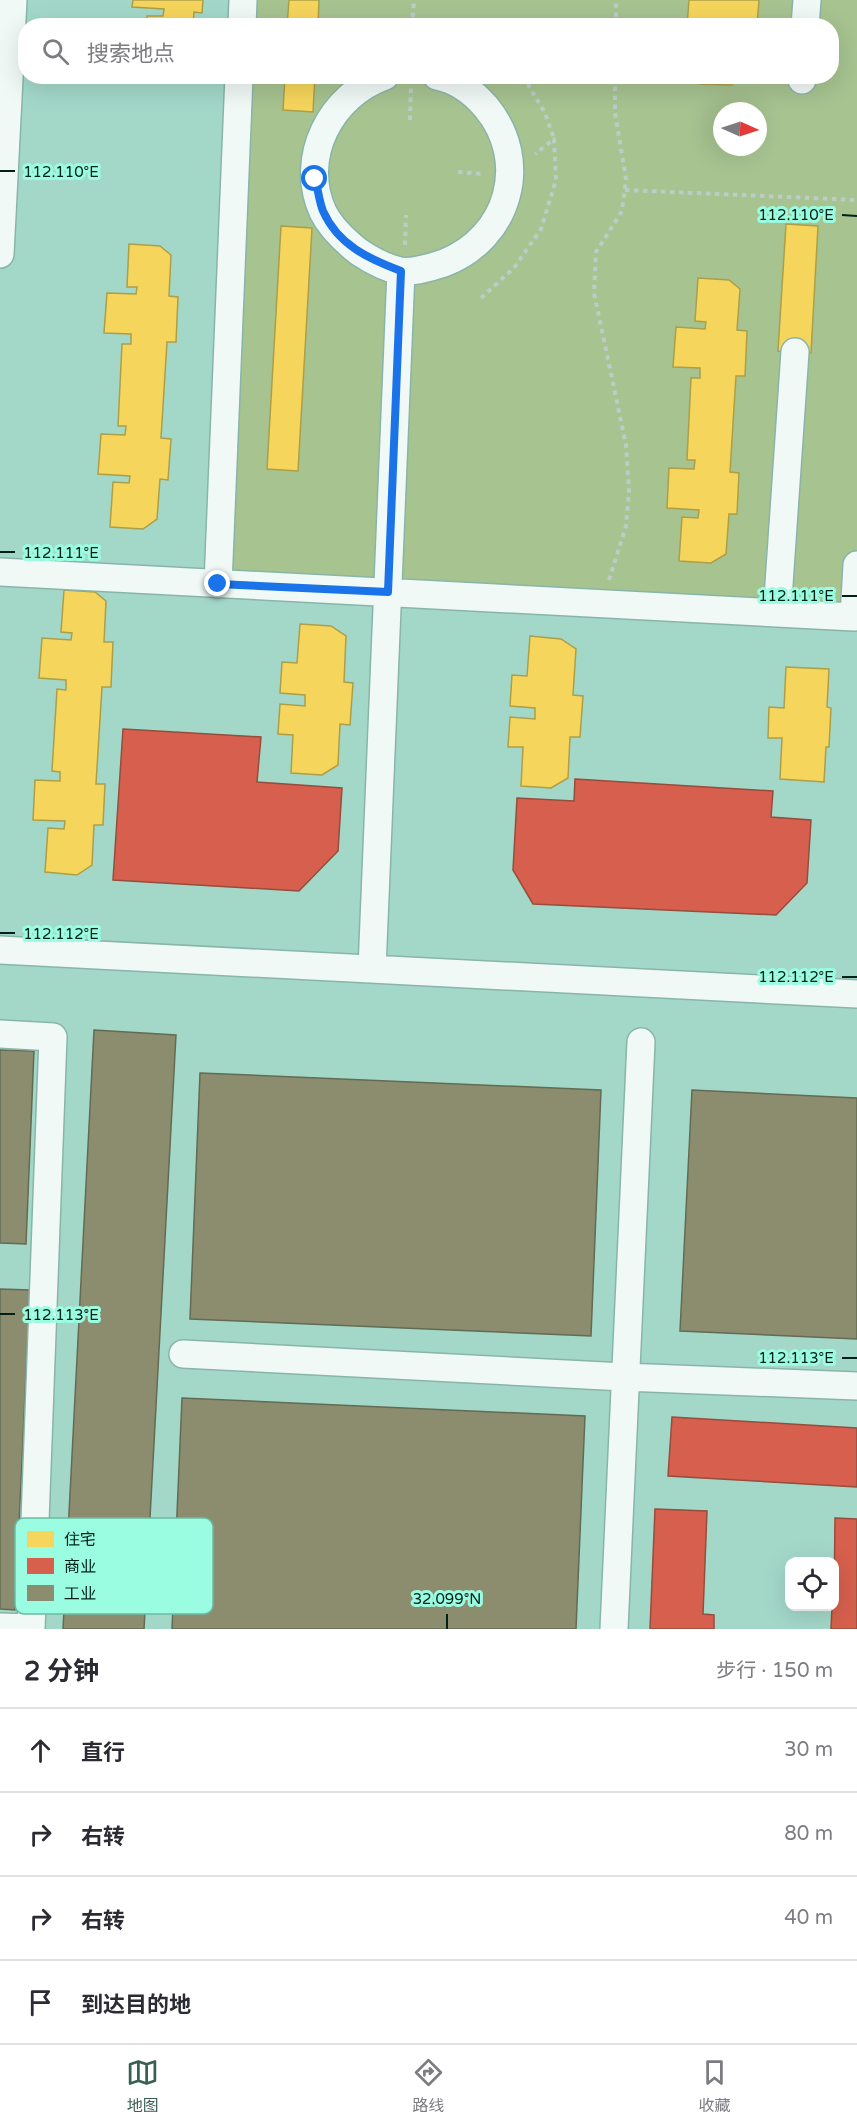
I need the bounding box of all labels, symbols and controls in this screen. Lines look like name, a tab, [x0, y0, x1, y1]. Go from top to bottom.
search box	[18, 18, 839, 84]
icon: search	[39, 35, 72, 68]
text: 搜索地点	[87, 41, 175, 67]
north arrow	[713, 102, 767, 156]
text: 112.110°E	[23, 163, 99, 181]
route start	[301, 165, 327, 191]
text: 112.110°E	[758, 206, 834, 224]
text: 112.111°E	[23, 544, 99, 562]
route end	[204, 570, 230, 596]
text: 112.111°E	[758, 587, 834, 605]
text: 112.112°E	[23, 925, 99, 943]
text: 112.112°E	[758, 968, 834, 986]
text: 112.113°E	[23, 1306, 99, 1324]
text: 112.113°E	[758, 1349, 834, 1367]
legend	[15, 1518, 213, 1614]
text: 住宅	[64, 1530, 96, 1550]
text: 商业	[64, 1557, 96, 1577]
map controls	[785, 1557, 839, 1611]
button: locate	[785, 1557, 839, 1611]
text: 工业	[64, 1584, 96, 1604]
text: 32.099°N	[413, 1590, 481, 1608]
text: 2 分钟	[24, 1656, 99, 1687]
text: 步行 · 150 m	[716, 1659, 833, 1683]
icon: ahead	[24, 1734, 57, 1767]
text: 30 m	[784, 1738, 833, 1762]
text: 直行	[81, 1740, 125, 1766]
icon: right	[24, 1818, 57, 1851]
text: 80 m	[784, 1822, 833, 1846]
text: 右转	[81, 1824, 125, 1850]
icon: right	[24, 1902, 57, 1935]
text: 40 m	[784, 1906, 833, 1930]
text: 右转	[81, 1908, 125, 1934]
icon: arrive	[24, 1986, 57, 2019]
text: 到达目的地	[81, 1992, 191, 2018]
tab: 地图	[126, 2056, 159, 2116]
tab: 路线	[412, 2056, 445, 2116]
tab: 收藏	[698, 2056, 731, 2116]

